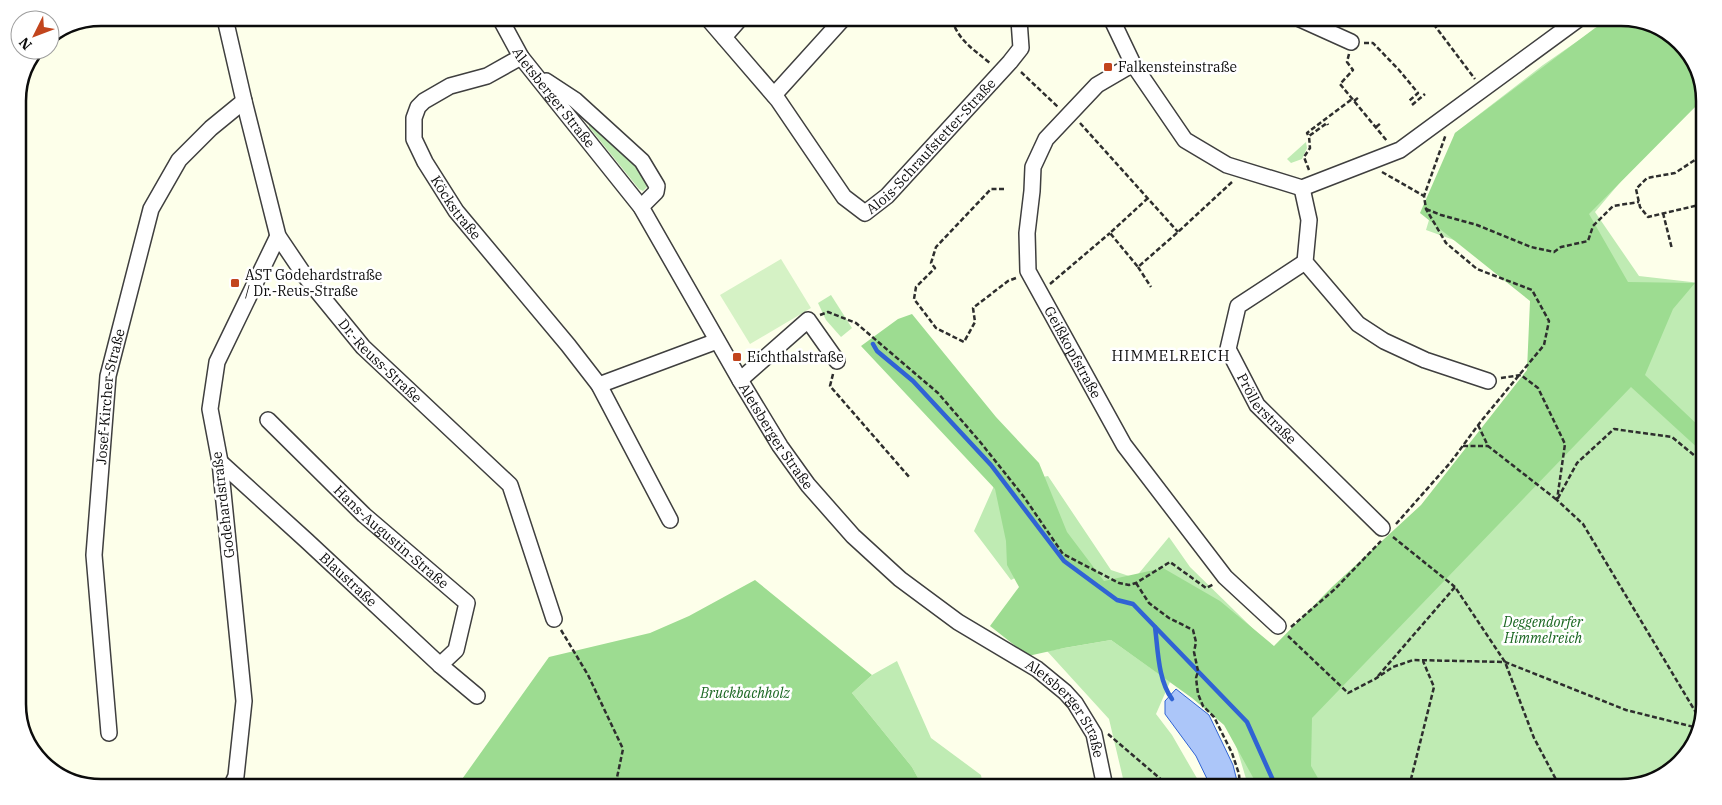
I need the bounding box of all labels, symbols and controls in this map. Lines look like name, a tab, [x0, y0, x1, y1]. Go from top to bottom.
north arrow	[10, 10, 60, 60]
text: N	[15, 34, 36, 54]
street label: Aletsberger Straße	[509, 44, 599, 151]
place label: Falkensteinstraße	[1118, 58, 1237, 76]
marker: Falkensteinstraße	[1102, 61, 1114, 73]
street label: Alois-Schraufstetter-Straße	[862, 75, 1000, 218]
street label: Köckstraße	[427, 172, 485, 243]
place label: AST Godehardstraße / Dr.-Reus-Straße	[245, 266, 382, 300]
marker: AST Godehardstraße / Dr.-Reus-Straße	[229, 277, 241, 289]
street label: Geißkopfstraße	[1040, 303, 1105, 401]
street label: Dr.-Reuss-Straße	[335, 315, 426, 407]
street label: Josef-Kircher-Straße	[92, 327, 129, 465]
district label: HIMMELREICH	[1111, 346, 1231, 365]
place label: Eichthalstraße	[747, 348, 844, 366]
marker: Eichthalstraße	[731, 351, 743, 363]
street label: Pröllerstraße	[1233, 370, 1300, 448]
street label: Aletsberger Straße	[735, 380, 817, 493]
street label: Godehardstraße	[208, 451, 238, 559]
street label: Hans-Augustin-Straße	[330, 481, 453, 592]
street label: Blaustraße	[316, 548, 381, 611]
park label: Deggendorfer Himmelreich	[1502, 613, 1584, 647]
street label: Aletsberger Straße	[1022, 655, 1108, 759]
park label: Bruckbachholz	[699, 684, 790, 702]

